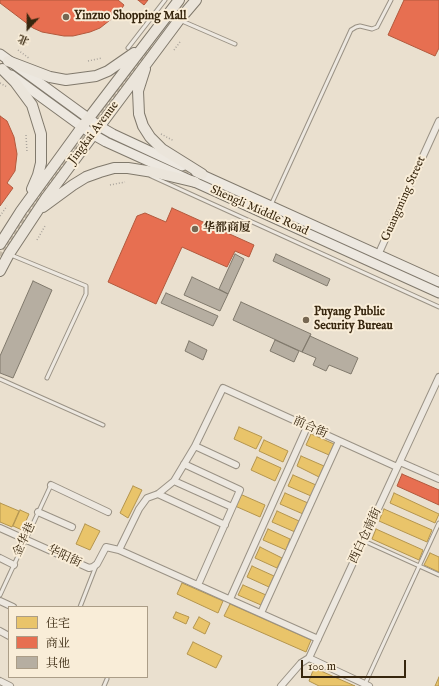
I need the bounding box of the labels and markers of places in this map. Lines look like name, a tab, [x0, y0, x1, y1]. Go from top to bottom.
place label: Yinzuo Shopping Mall	[74, 10, 186, 24]
marker: Yinzuo Shopping Mall	[61, 12, 71, 22]
place label: 华都商厦	[203, 222, 251, 236]
marker: 华都商厦	[190, 224, 200, 234]
place label: Puyang Public Security Bureau	[314, 306, 393, 334]
marker: Puyang Public Security Bureau	[301, 315, 311, 325]

